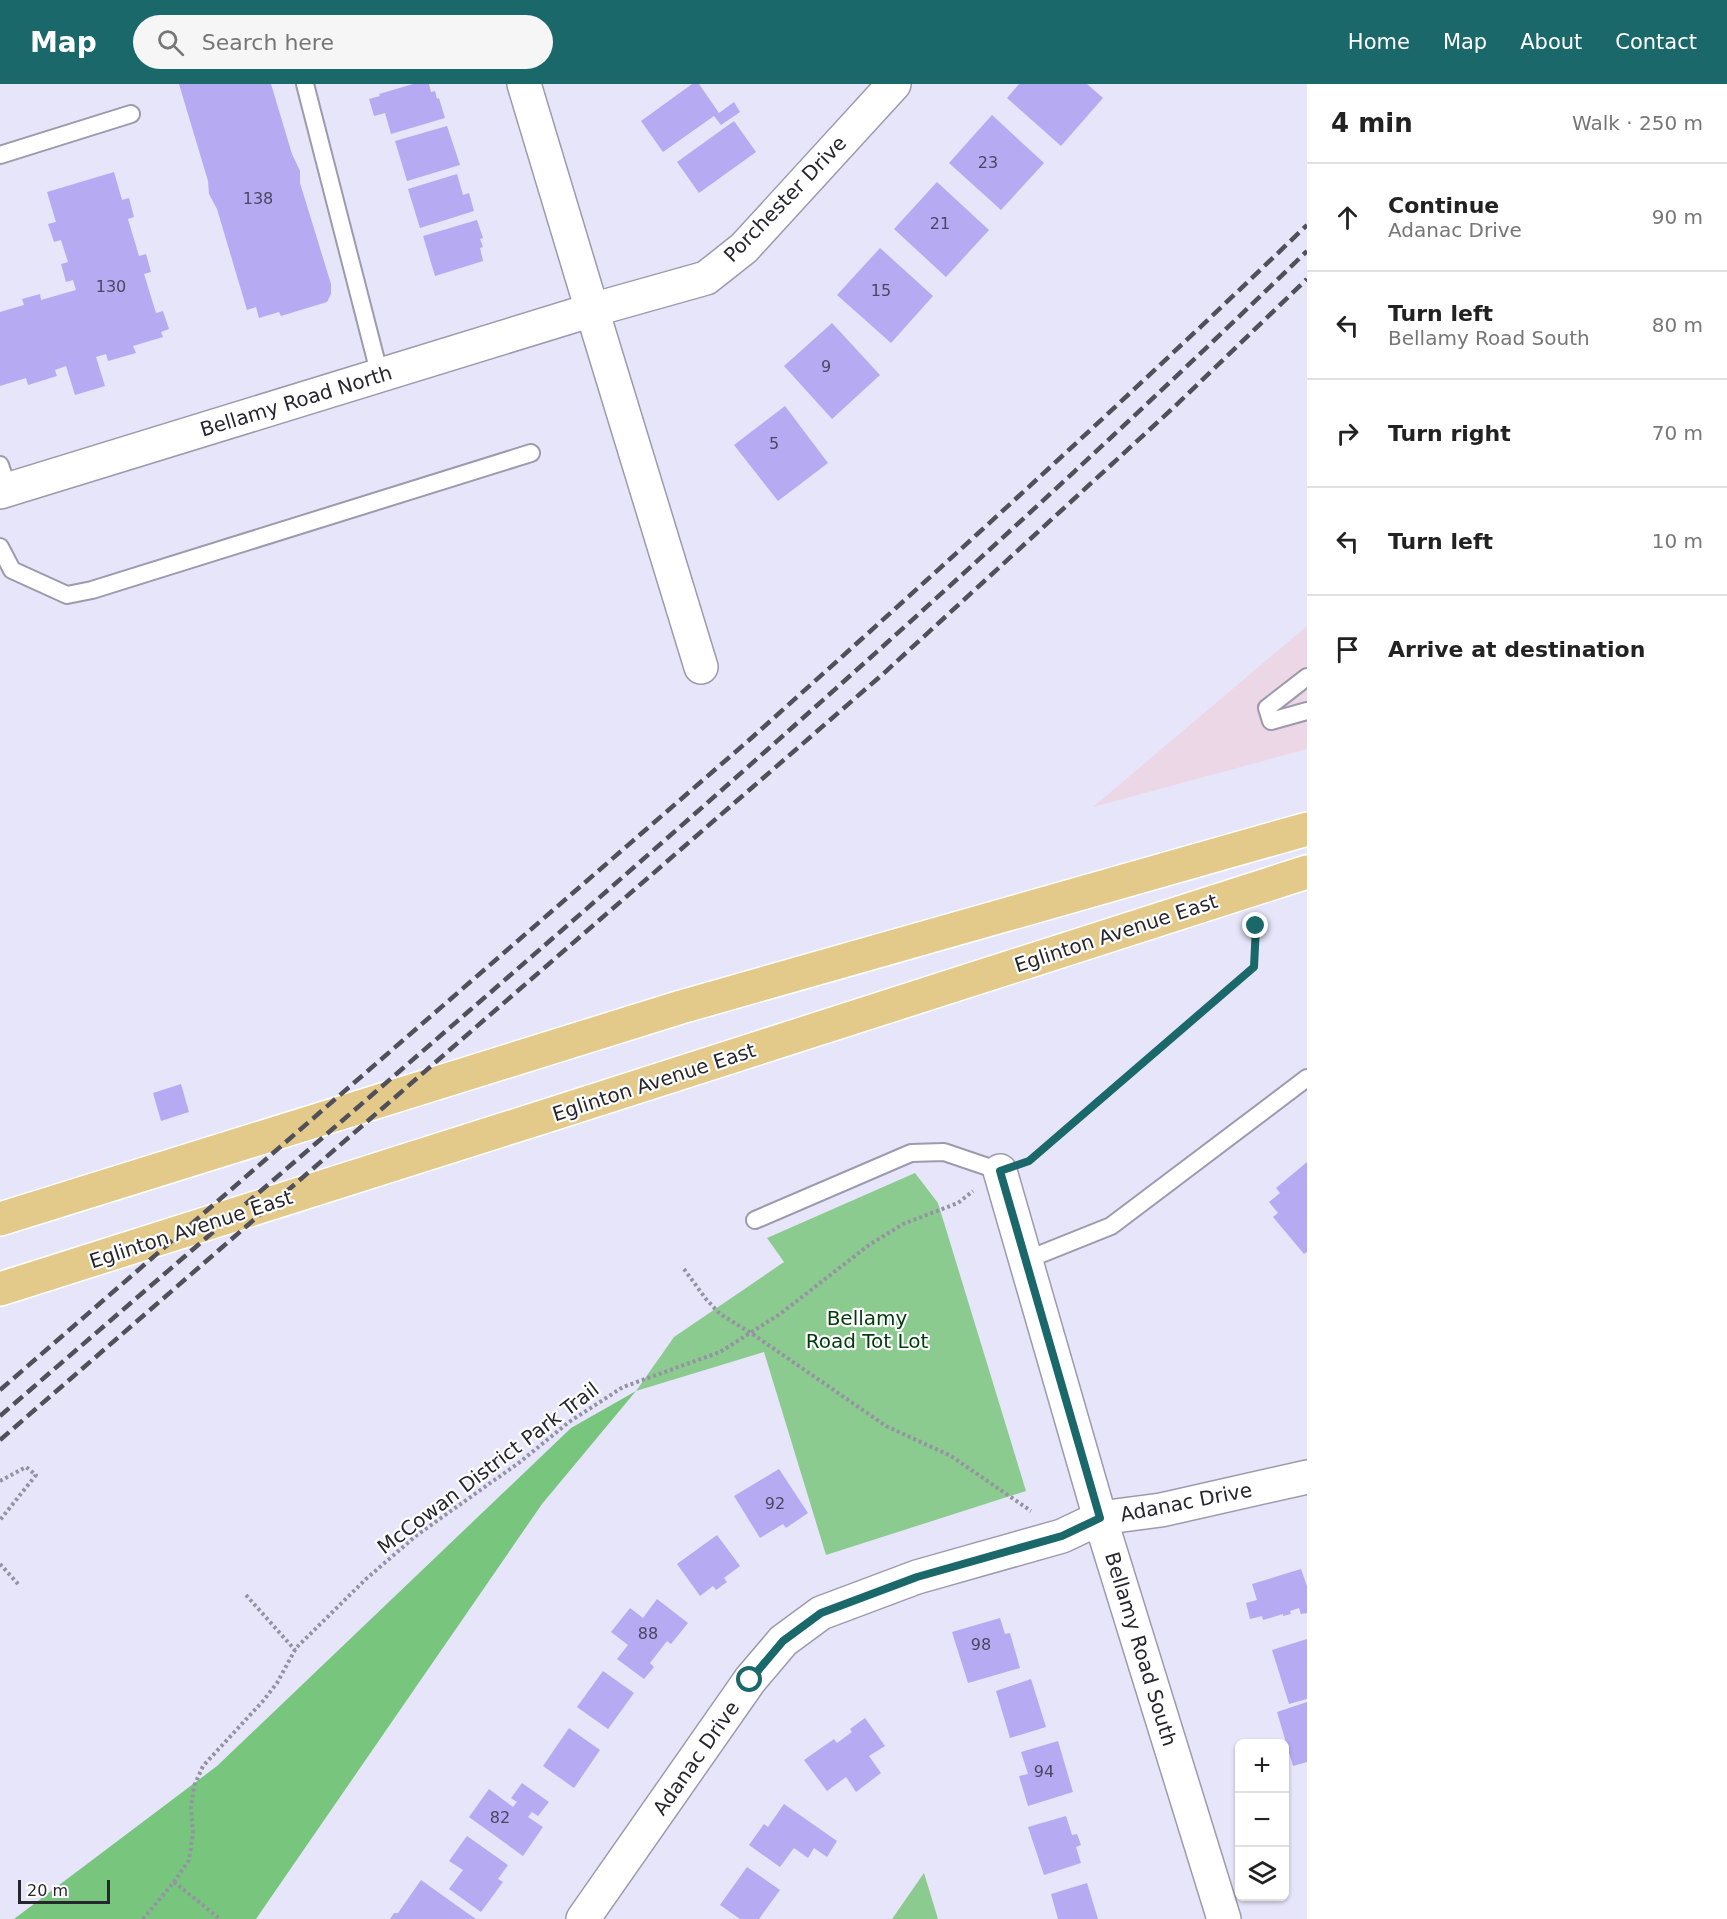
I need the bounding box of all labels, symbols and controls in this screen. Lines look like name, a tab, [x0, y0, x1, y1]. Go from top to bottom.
search box	[133, 15, 553, 69]
text: Map	[30, 26, 97, 59]
icon: search	[154, 26, 187, 59]
text: Search here	[202, 30, 334, 55]
text: Home	[1348, 30, 1410, 54]
text: Map	[1443, 30, 1487, 54]
text: About	[1520, 30, 1582, 54]
text: Contact	[1615, 30, 1697, 54]
text: 4 min	[1331, 108, 1413, 138]
text: Walk · 250 m	[1572, 111, 1703, 135]
street label: Porchester Drive	[719, 131, 851, 267]
house number: 23	[978, 153, 998, 172]
house number: 138	[243, 189, 273, 208]
text: Continue	[1388, 193, 1499, 218]
icon: ahead	[1331, 201, 1364, 234]
text: 90 m	[1652, 205, 1703, 229]
house number: 21	[930, 214, 950, 233]
text: Adanac Drive	[1388, 218, 1522, 242]
house number: 130	[96, 277, 126, 296]
house number: 15	[871, 281, 891, 300]
text: Turn left	[1388, 301, 1493, 326]
icon: left	[1331, 309, 1364, 342]
text: 80 m	[1652, 313, 1703, 337]
text: Bellamy Road South	[1388, 326, 1590, 350]
house number: 9	[821, 357, 831, 376]
street label: Bellamy Road North	[197, 360, 395, 442]
icon: right	[1331, 417, 1364, 450]
text: Turn right	[1388, 421, 1511, 446]
text: 70 m	[1652, 421, 1703, 445]
house number: 5	[769, 434, 779, 453]
icon: left	[1331, 525, 1364, 558]
text: Turn left	[1388, 529, 1493, 554]
text: 10 m	[1652, 529, 1703, 553]
icon: arrive	[1331, 633, 1364, 666]
text: Arrive at destination	[1388, 637, 1645, 662]
street label: Eglinton Avenue East	[1011, 889, 1221, 977]
route end	[1242, 912, 1268, 938]
street label: Eglinton Avenue East	[549, 1038, 759, 1126]
street label: Eglinton Avenue East	[86, 1185, 296, 1273]
park label: Bellamy Road Tot Lot	[806, 1306, 928, 1353]
street label: McCowan District Park Trail	[373, 1377, 603, 1559]
street label: Adanac Drive	[1118, 1477, 1254, 1527]
house number: 92	[765, 1494, 785, 1513]
street label: Bellamy Road South	[1100, 1549, 1182, 1749]
house number: 88	[638, 1624, 658, 1643]
house number: 98	[971, 1635, 991, 1654]
route start	[736, 1666, 762, 1692]
street label: Adanac Drive	[648, 1696, 744, 1820]
map controls	[1235, 1739, 1289, 1901]
button: +	[1235, 1739, 1289, 1793]
house number: 94	[1034, 1762, 1054, 1781]
button: −	[1235, 1793, 1289, 1847]
house number: 82	[490, 1808, 510, 1827]
button: layers	[1235, 1847, 1289, 1901]
scale bar	[18, 1877, 110, 1904]
text: 20 m	[27, 1881, 68, 1900]

